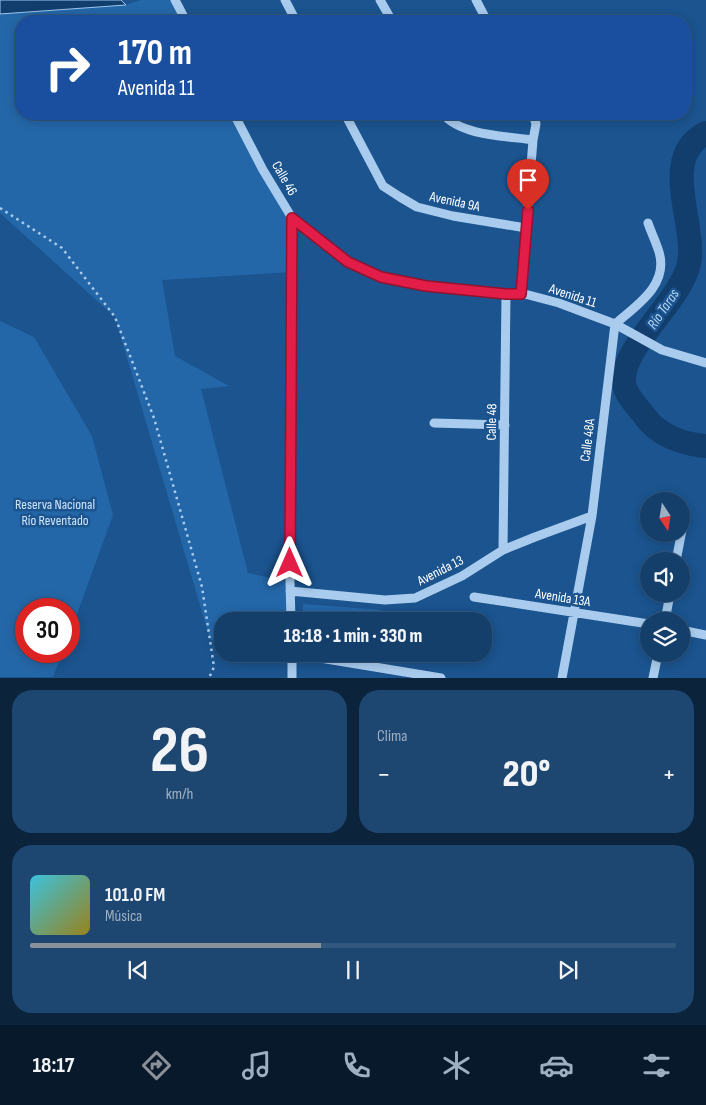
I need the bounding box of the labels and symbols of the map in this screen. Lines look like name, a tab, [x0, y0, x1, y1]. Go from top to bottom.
street label: Calle 46	[268, 158, 301, 199]
pin	[507, 159, 549, 210]
street label: Avenida 9A	[427, 188, 483, 215]
street label: Avenida 11	[546, 280, 599, 311]
water label: Río Taras	[643, 285, 684, 333]
street label: Calle 48	[483, 403, 500, 441]
street label: Calle 48A	[576, 417, 599, 462]
north arrow	[640, 492, 690, 542]
park label: Reserva Nacional Río Reventado	[15, 496, 95, 529]
position arrow	[263, 536, 315, 588]
street label: Avenida 13	[413, 552, 466, 590]
street label: Avenida 13A	[533, 585, 593, 610]
speed limit sign: 30	[15, 598, 80, 663]

